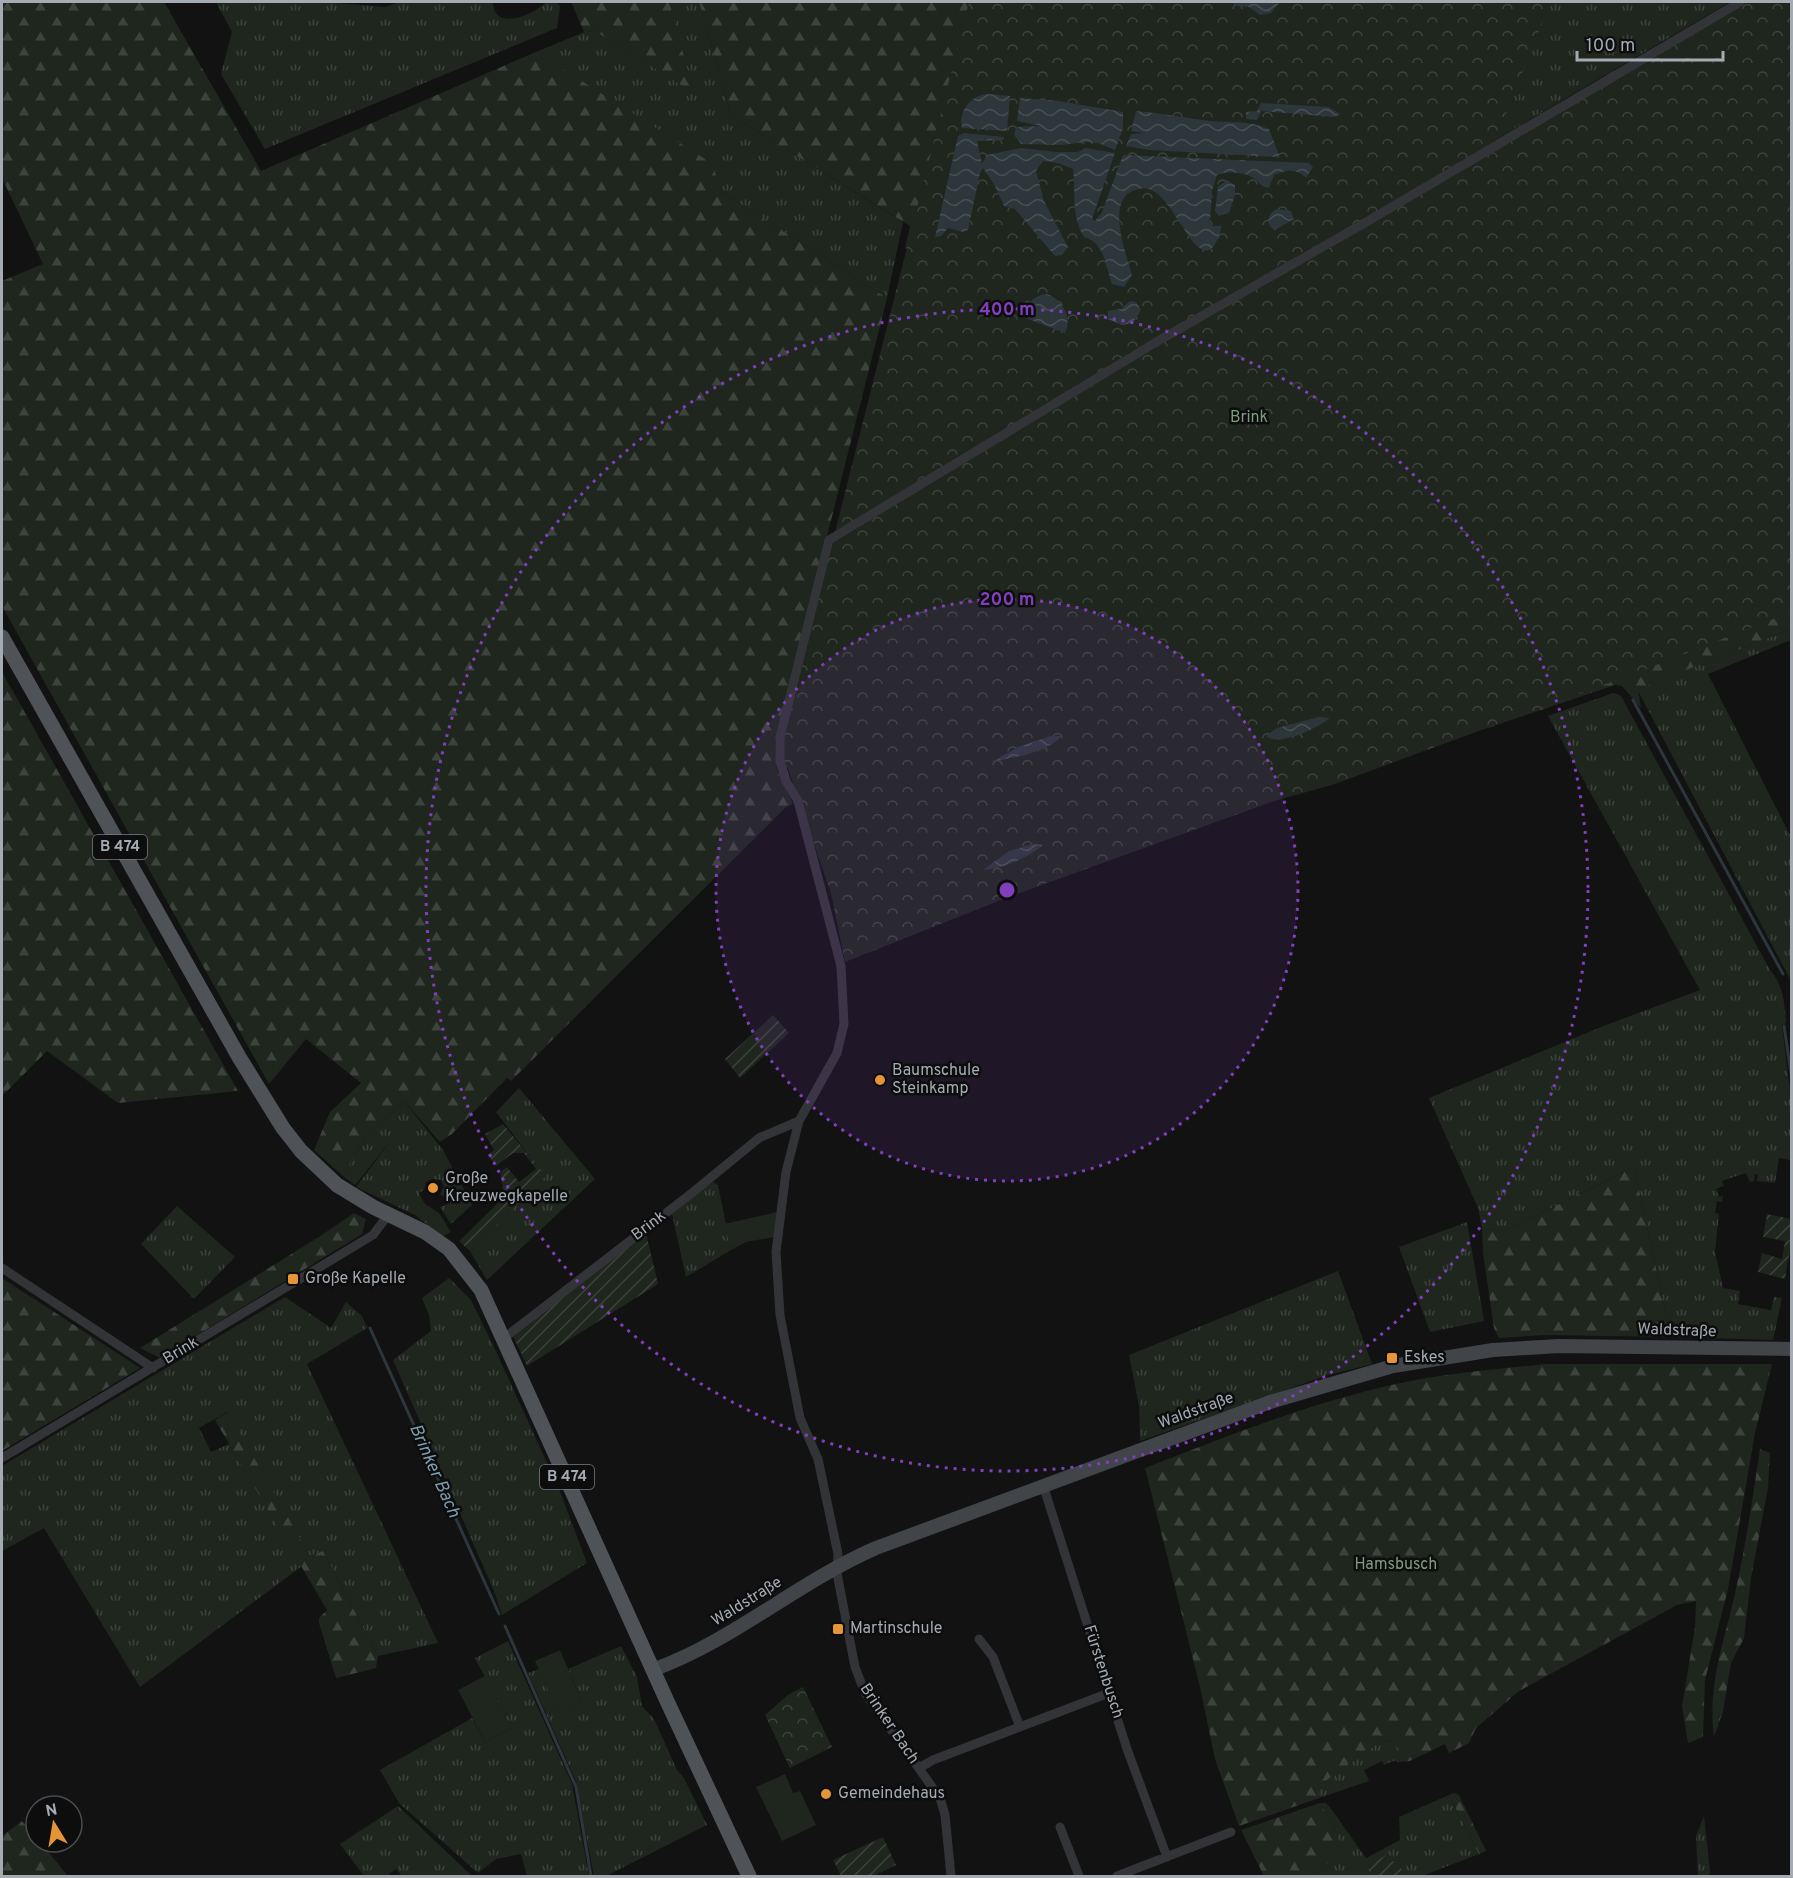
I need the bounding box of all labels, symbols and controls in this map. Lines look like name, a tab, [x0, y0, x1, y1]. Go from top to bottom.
scale bar	[1577, 24, 1722, 62]
text: 100 m	[1586, 35, 1635, 58]
text: 400 m	[979, 299, 1035, 322]
park label: Brink	[1230, 408, 1268, 428]
text: 200 m	[979, 589, 1035, 612]
road number: B 474	[93, 835, 147, 859]
centre of rings	[997, 880, 1017, 900]
place label: Baumschule Steinkamp	[892, 1061, 980, 1099]
marker: Baumschule Steinkamp	[873, 1073, 887, 1087]
place label: Große Kreuzwegkapelle	[445, 1169, 568, 1207]
marker: Große Kreuzwegkapelle	[426, 1181, 440, 1195]
street label: Brink	[628, 1207, 670, 1245]
place label: Große Kapelle	[305, 1269, 406, 1289]
marker: Große Kapelle	[286, 1272, 300, 1286]
street label: Waldstraße	[1637, 1320, 1717, 1342]
street label: Brink	[159, 1333, 203, 1369]
place label: Eskes	[1404, 1348, 1445, 1368]
marker: Eskes	[1385, 1351, 1399, 1365]
street label: Waldstraße	[1155, 1388, 1237, 1434]
water label: Brinker Bach	[403, 1420, 465, 1522]
road number: B 474	[540, 1465, 594, 1489]
park label: Hamsbusch	[1355, 1555, 1437, 1575]
street label: Waldstraße	[708, 1573, 786, 1631]
place label: Martinschule	[850, 1619, 942, 1639]
marker: Martinschule	[831, 1622, 845, 1636]
street label: Fürstenbusch	[1078, 1623, 1128, 1721]
street label: Brinker Bach	[855, 1680, 923, 1768]
place label: Gemeindehaus	[838, 1784, 945, 1804]
marker: Gemeindehaus	[819, 1787, 833, 1801]
north arrow	[24, 1794, 84, 1854]
text: N	[44, 1800, 59, 1822]

